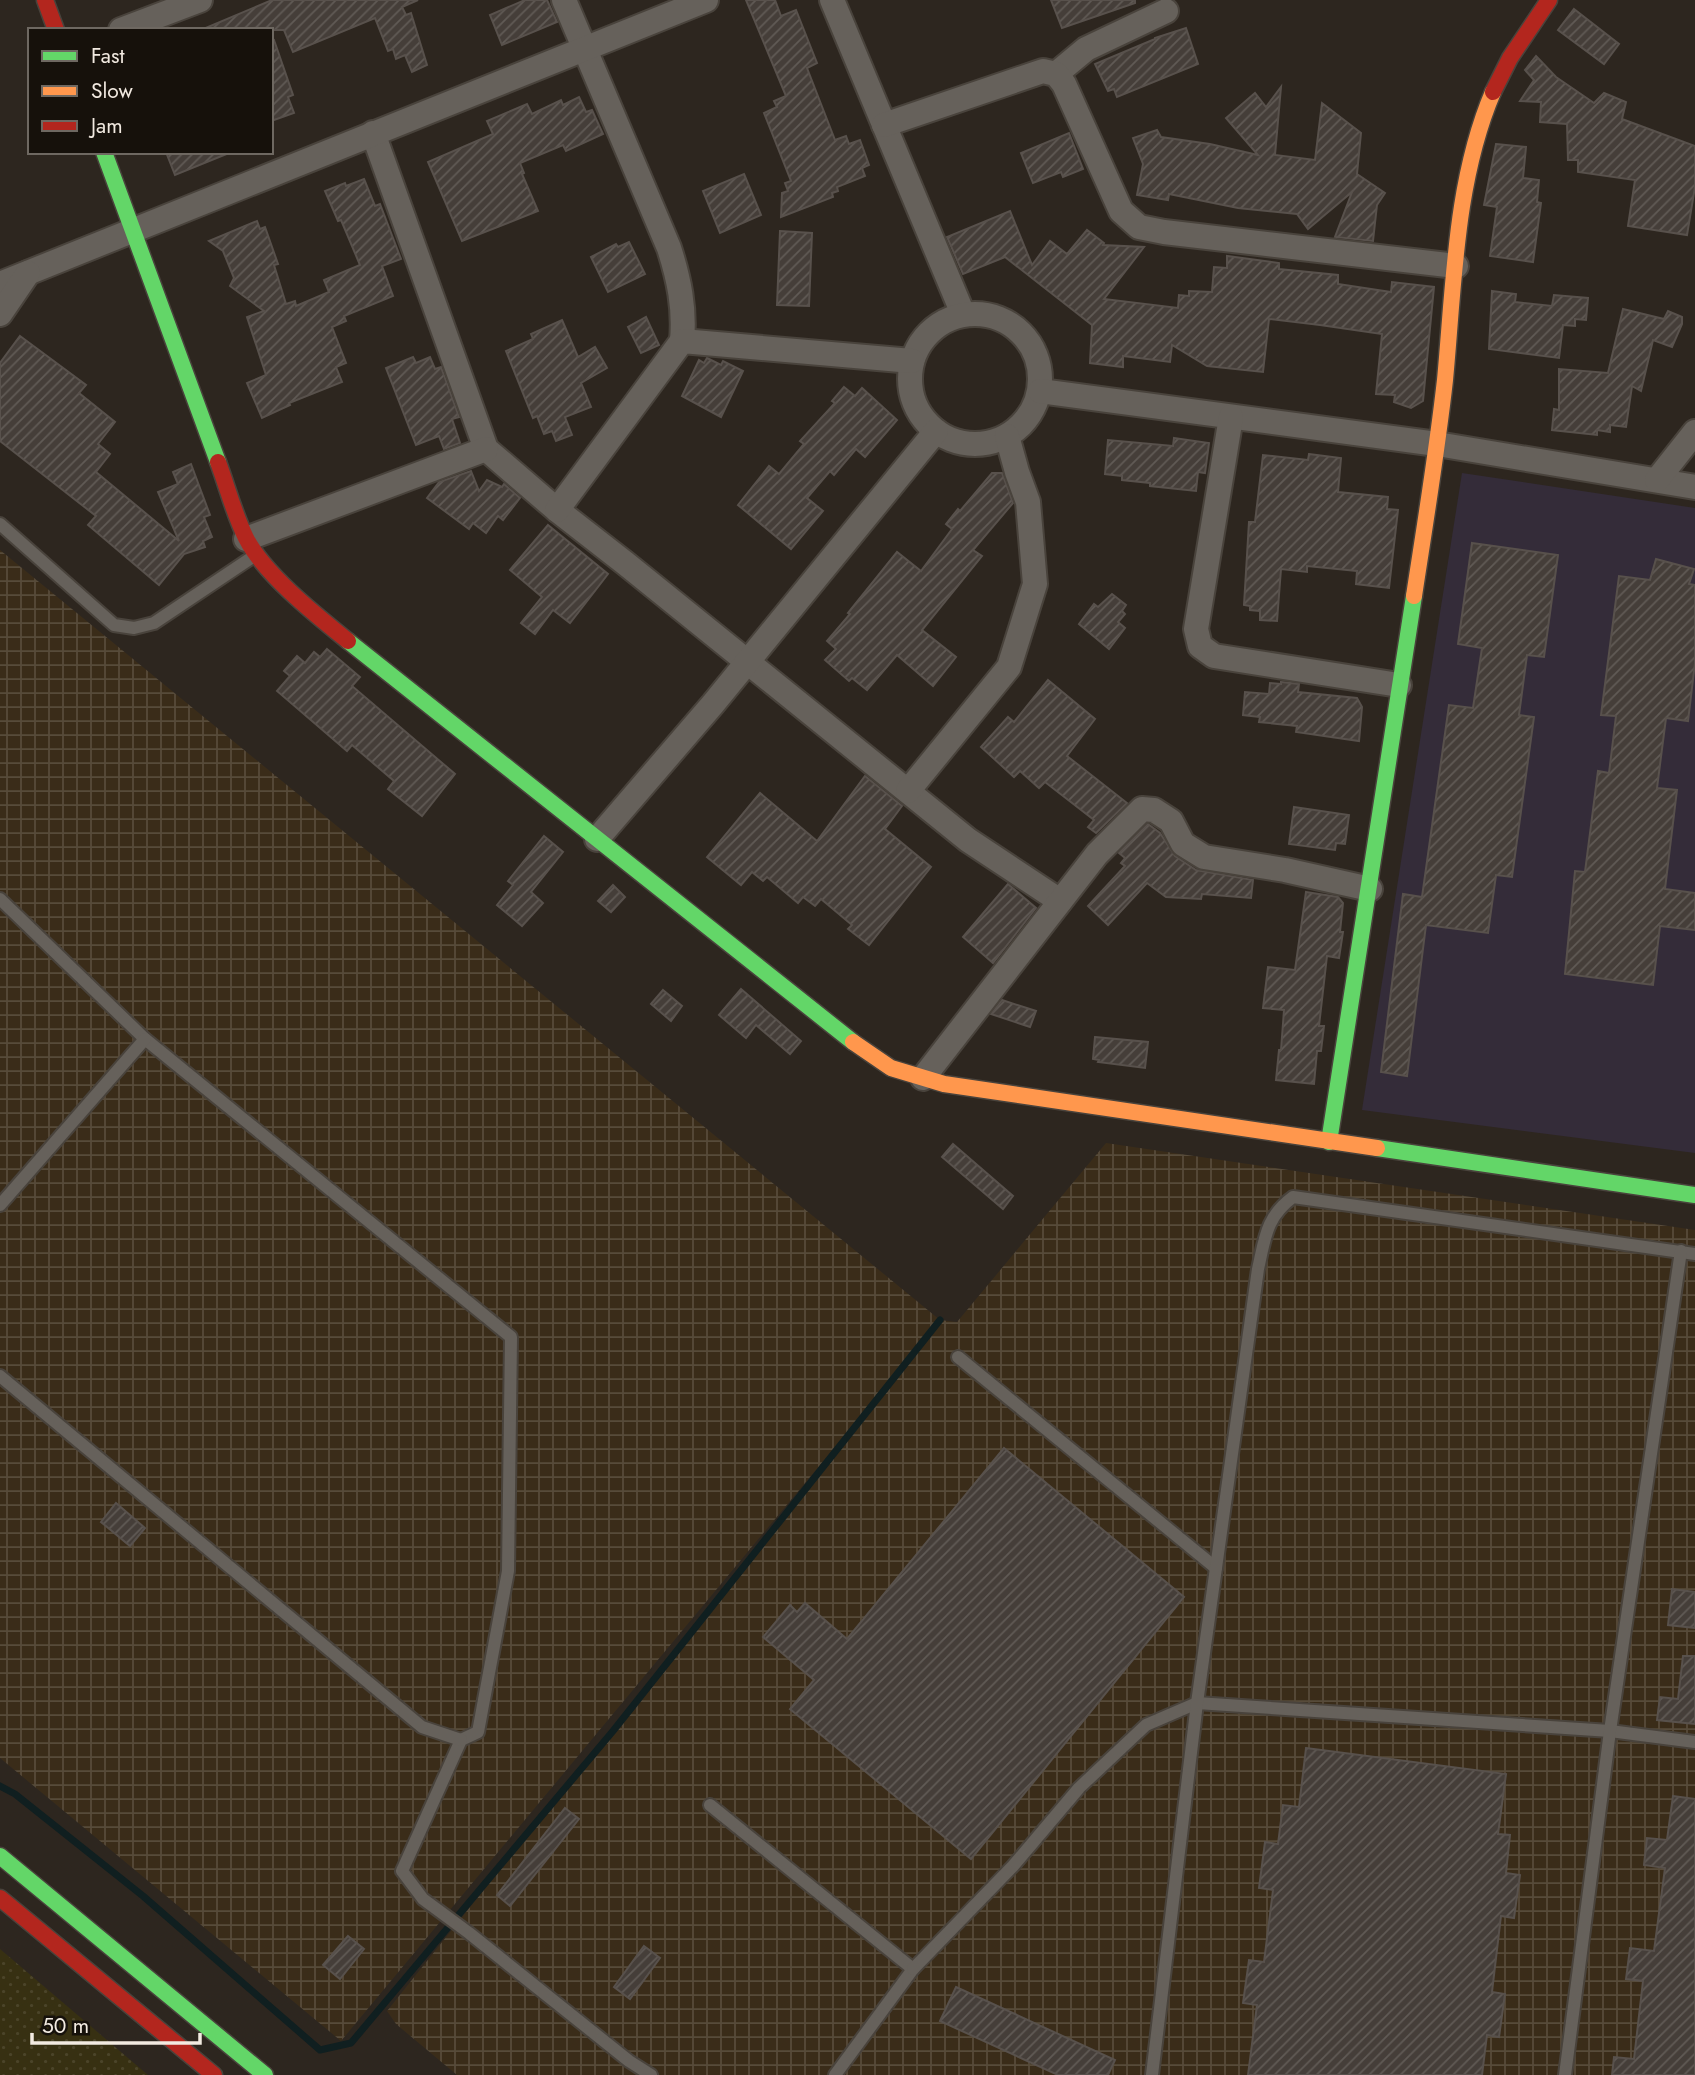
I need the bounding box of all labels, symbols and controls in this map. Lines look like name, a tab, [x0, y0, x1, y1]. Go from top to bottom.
legend	[28, 28, 273, 154]
text: Fast	[91, 41, 124, 71]
text: Slow	[91, 76, 133, 106]
text: Jam	[88, 111, 123, 141]
scale bar	[32, 2002, 200, 2046]
text: 50 m	[42, 2011, 89, 2041]

